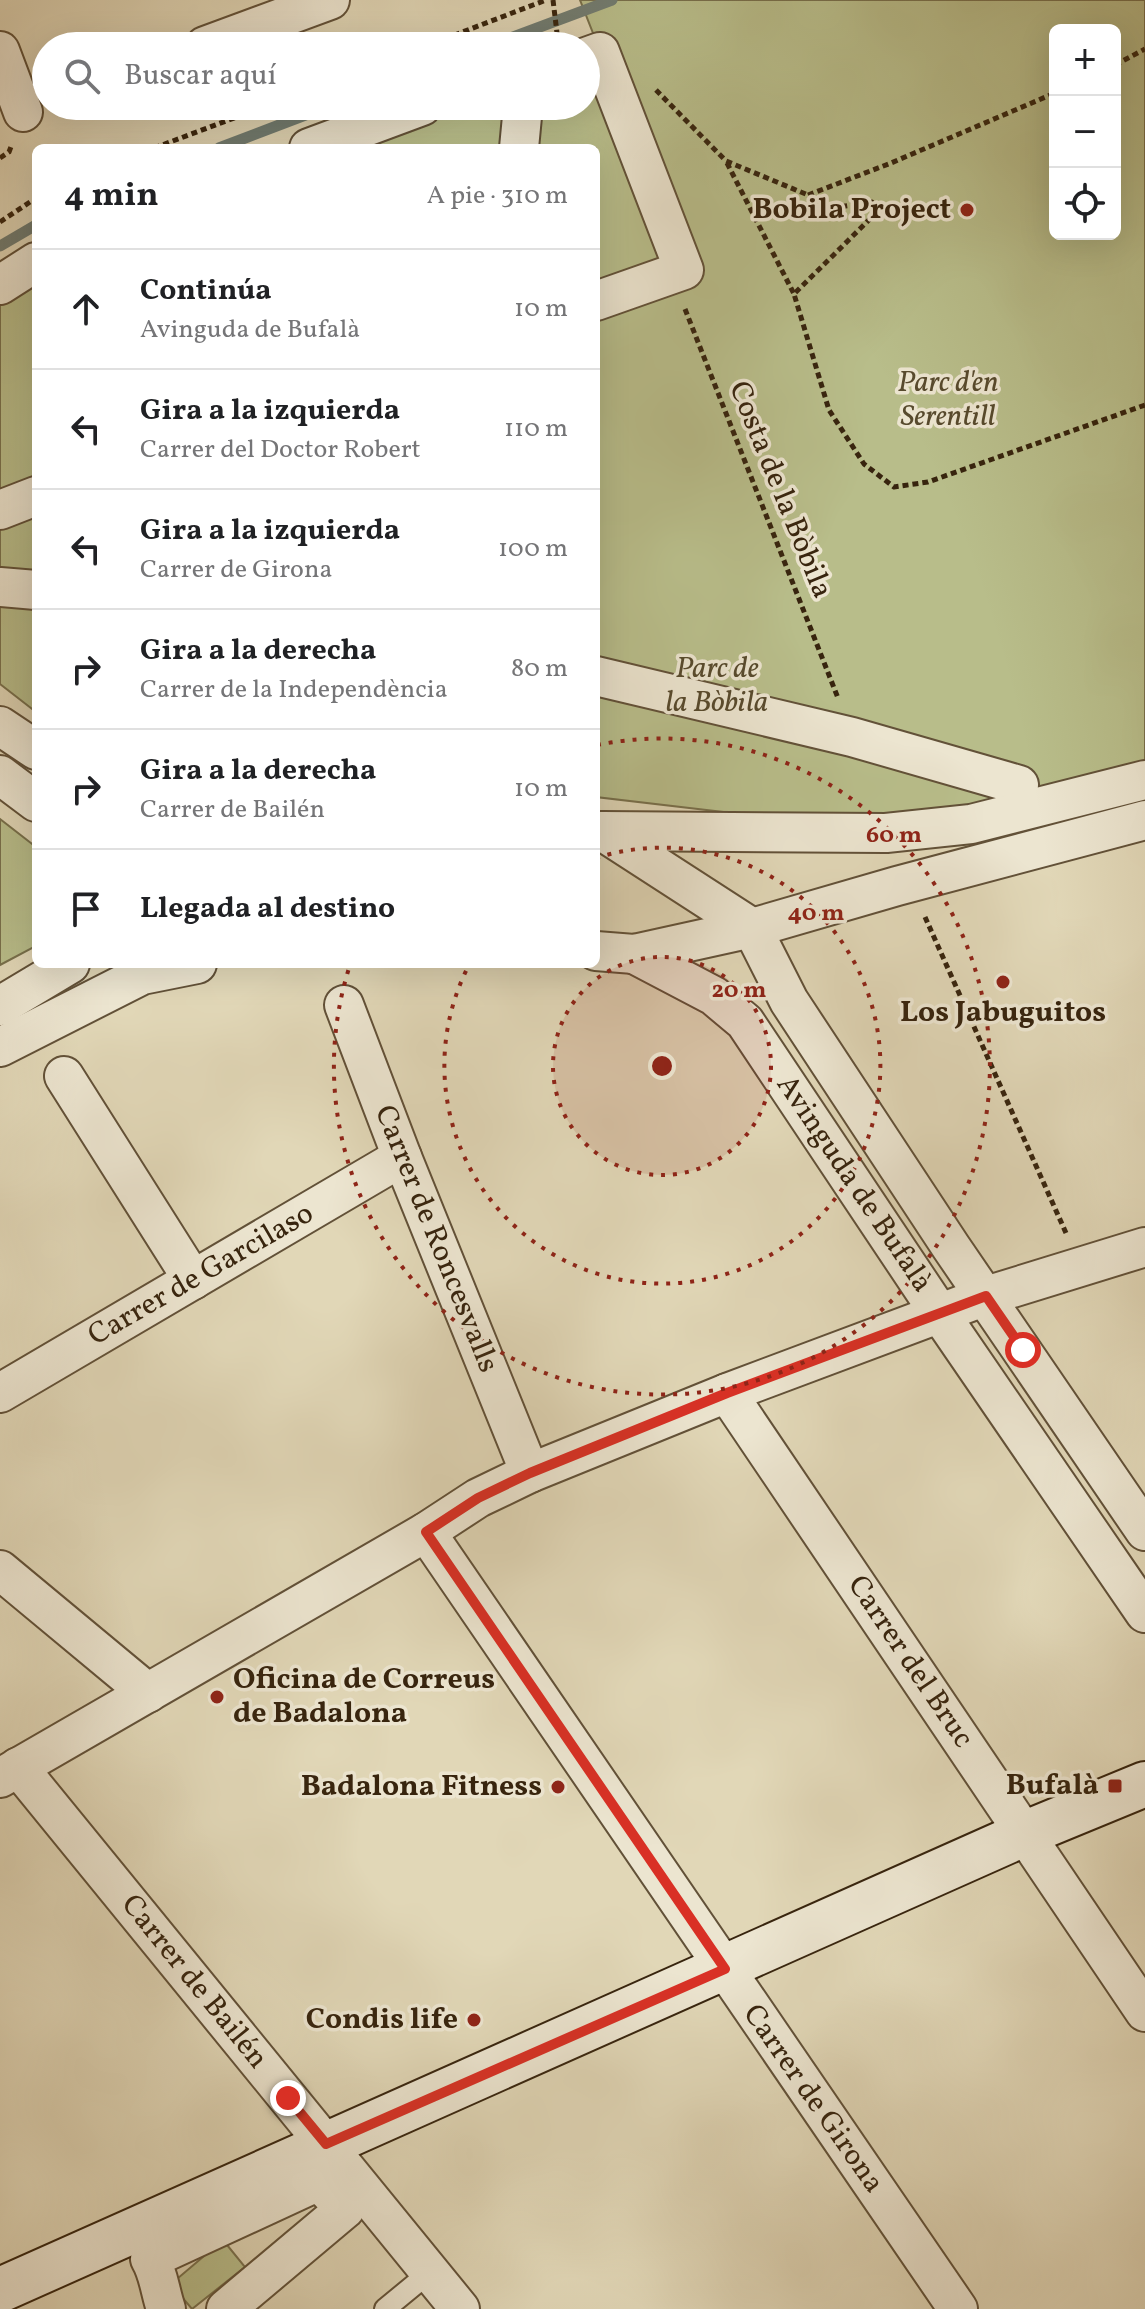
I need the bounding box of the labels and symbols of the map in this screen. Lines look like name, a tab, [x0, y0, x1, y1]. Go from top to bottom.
place label: Bobila Project	[752, 189, 951, 231]
marker: Bobila Project	[958, 201, 976, 219]
park label: Parc d'en Serentill	[897, 362, 999, 438]
street label: Costa de la Bòbila	[717, 375, 843, 605]
park label: Parc de la Bòbila	[666, 648, 768, 724]
text: 60 m	[866, 819, 922, 853]
text: 40 m	[788, 897, 844, 931]
marker: Los Jabuguitos	[994, 973, 1012, 991]
text: 20 m	[711, 974, 767, 1008]
place label: Los Jabuguitos	[900, 992, 1106, 1034]
centre of rings	[648, 1052, 676, 1080]
street label: Avinguda de Bufalà	[766, 1067, 942, 1301]
street label: Carrer de Roncesvalls	[363, 1099, 509, 1379]
street label: Carrer de Garcilaso	[80, 1193, 322, 1357]
route start	[1005, 1332, 1041, 1368]
street label: Carrer del Bruc	[837, 1567, 983, 1757]
place label: Oficina de Correus de Badalona	[233, 1659, 495, 1735]
marker: Oficina de Correus de Badalona	[208, 1688, 226, 1706]
place label: Bufalà	[1006, 1765, 1099, 1807]
place label: Badalona Fitness	[301, 1766, 542, 1808]
marker: Bufalà	[1106, 1777, 1124, 1795]
marker: Badalona Fitness	[549, 1778, 567, 1796]
street label: Carrer de Bailén	[111, 1886, 277, 2078]
street label: Carrer de Girona	[732, 1996, 894, 2202]
place label: Condis life	[306, 1999, 458, 2041]
marker: Condis life	[465, 2011, 483, 2029]
route end	[270, 2080, 306, 2116]

